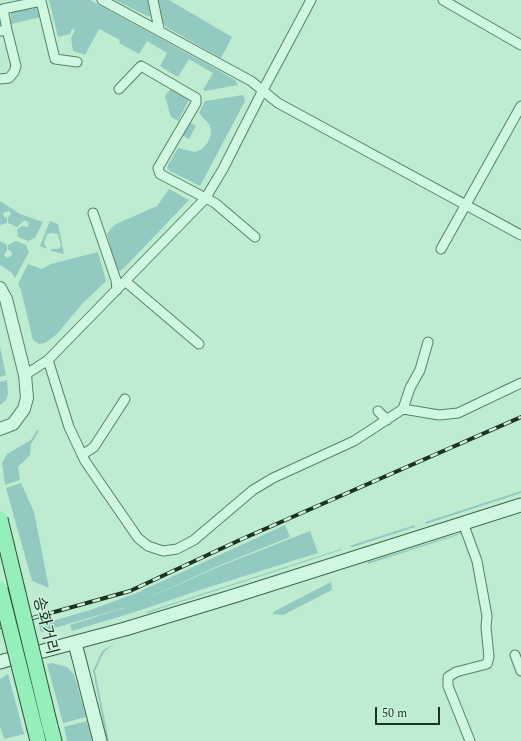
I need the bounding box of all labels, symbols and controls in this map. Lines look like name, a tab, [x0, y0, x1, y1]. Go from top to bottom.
street label: 송화거리	[28, 595, 60, 657]
scale bar	[377, 699, 442, 725]
text: 50 m	[382, 704, 407, 723]

